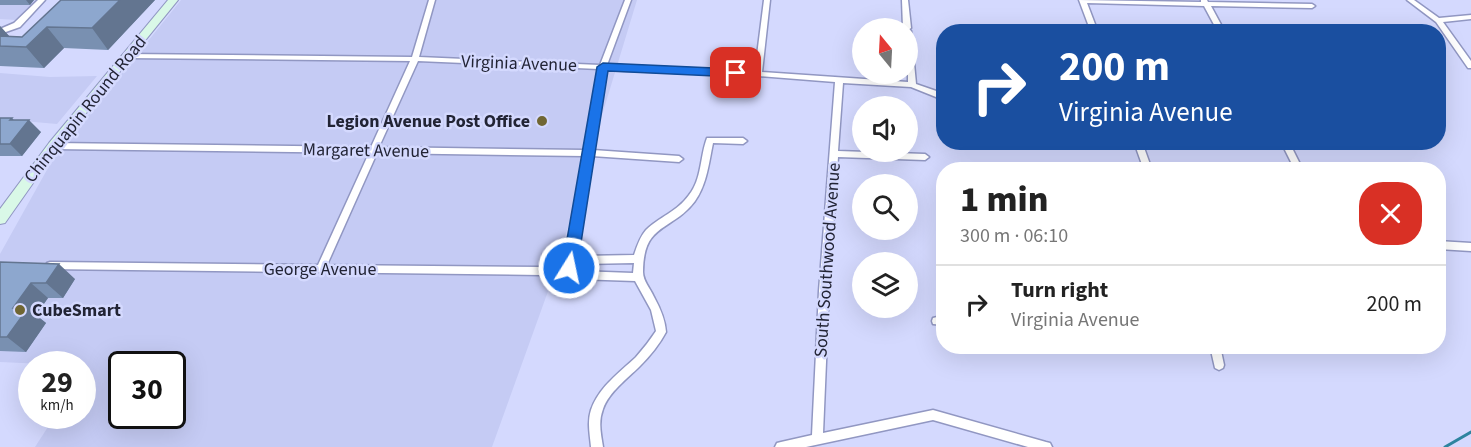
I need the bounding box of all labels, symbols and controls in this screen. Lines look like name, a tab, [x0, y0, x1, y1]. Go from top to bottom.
north arrow	[852, 18, 918, 84]
map controls	[852, 18, 918, 318]
street label: Chinquapin Round Road	[18, 30, 153, 188]
text: 200 m	[1059, 37, 1170, 97]
pin	[710, 47, 761, 98]
icon: right	[960, 48, 1038, 126]
street label: Virginia Avenue	[461, 49, 577, 78]
icon: arrive	[719, 56, 752, 89]
text: Virginia Avenue	[1059, 93, 1233, 132]
button: sound	[852, 96, 918, 162]
place label: Legion Avenue Post Office	[327, 109, 530, 134]
marker: Legion Avenue Post Office	[535, 114, 549, 128]
street label: Margaret Avenue	[303, 137, 429, 164]
street label: South Southwood Avenue	[808, 162, 847, 358]
button: search	[852, 174, 918, 240]
text: 1 min	[960, 174, 1048, 225]
button: close	[1359, 182, 1422, 245]
text: 300 m · 06:10	[960, 222, 1068, 250]
position arrow	[537, 236, 601, 300]
button: layers	[852, 252, 918, 318]
street label: George Avenue	[264, 257, 376, 282]
text: Turn right	[1011, 274, 1108, 306]
icon: right	[960, 288, 993, 321]
text: 200 m	[1367, 288, 1422, 320]
place label: CubeSmart	[32, 298, 121, 323]
marker: CubeSmart	[13, 303, 27, 317]
text: Virginia Avenue	[1011, 306, 1140, 334]
speed limit sign: 30	[108, 351, 186, 429]
text: 29	[41, 361, 73, 404]
text: km/h	[40, 395, 74, 416]

